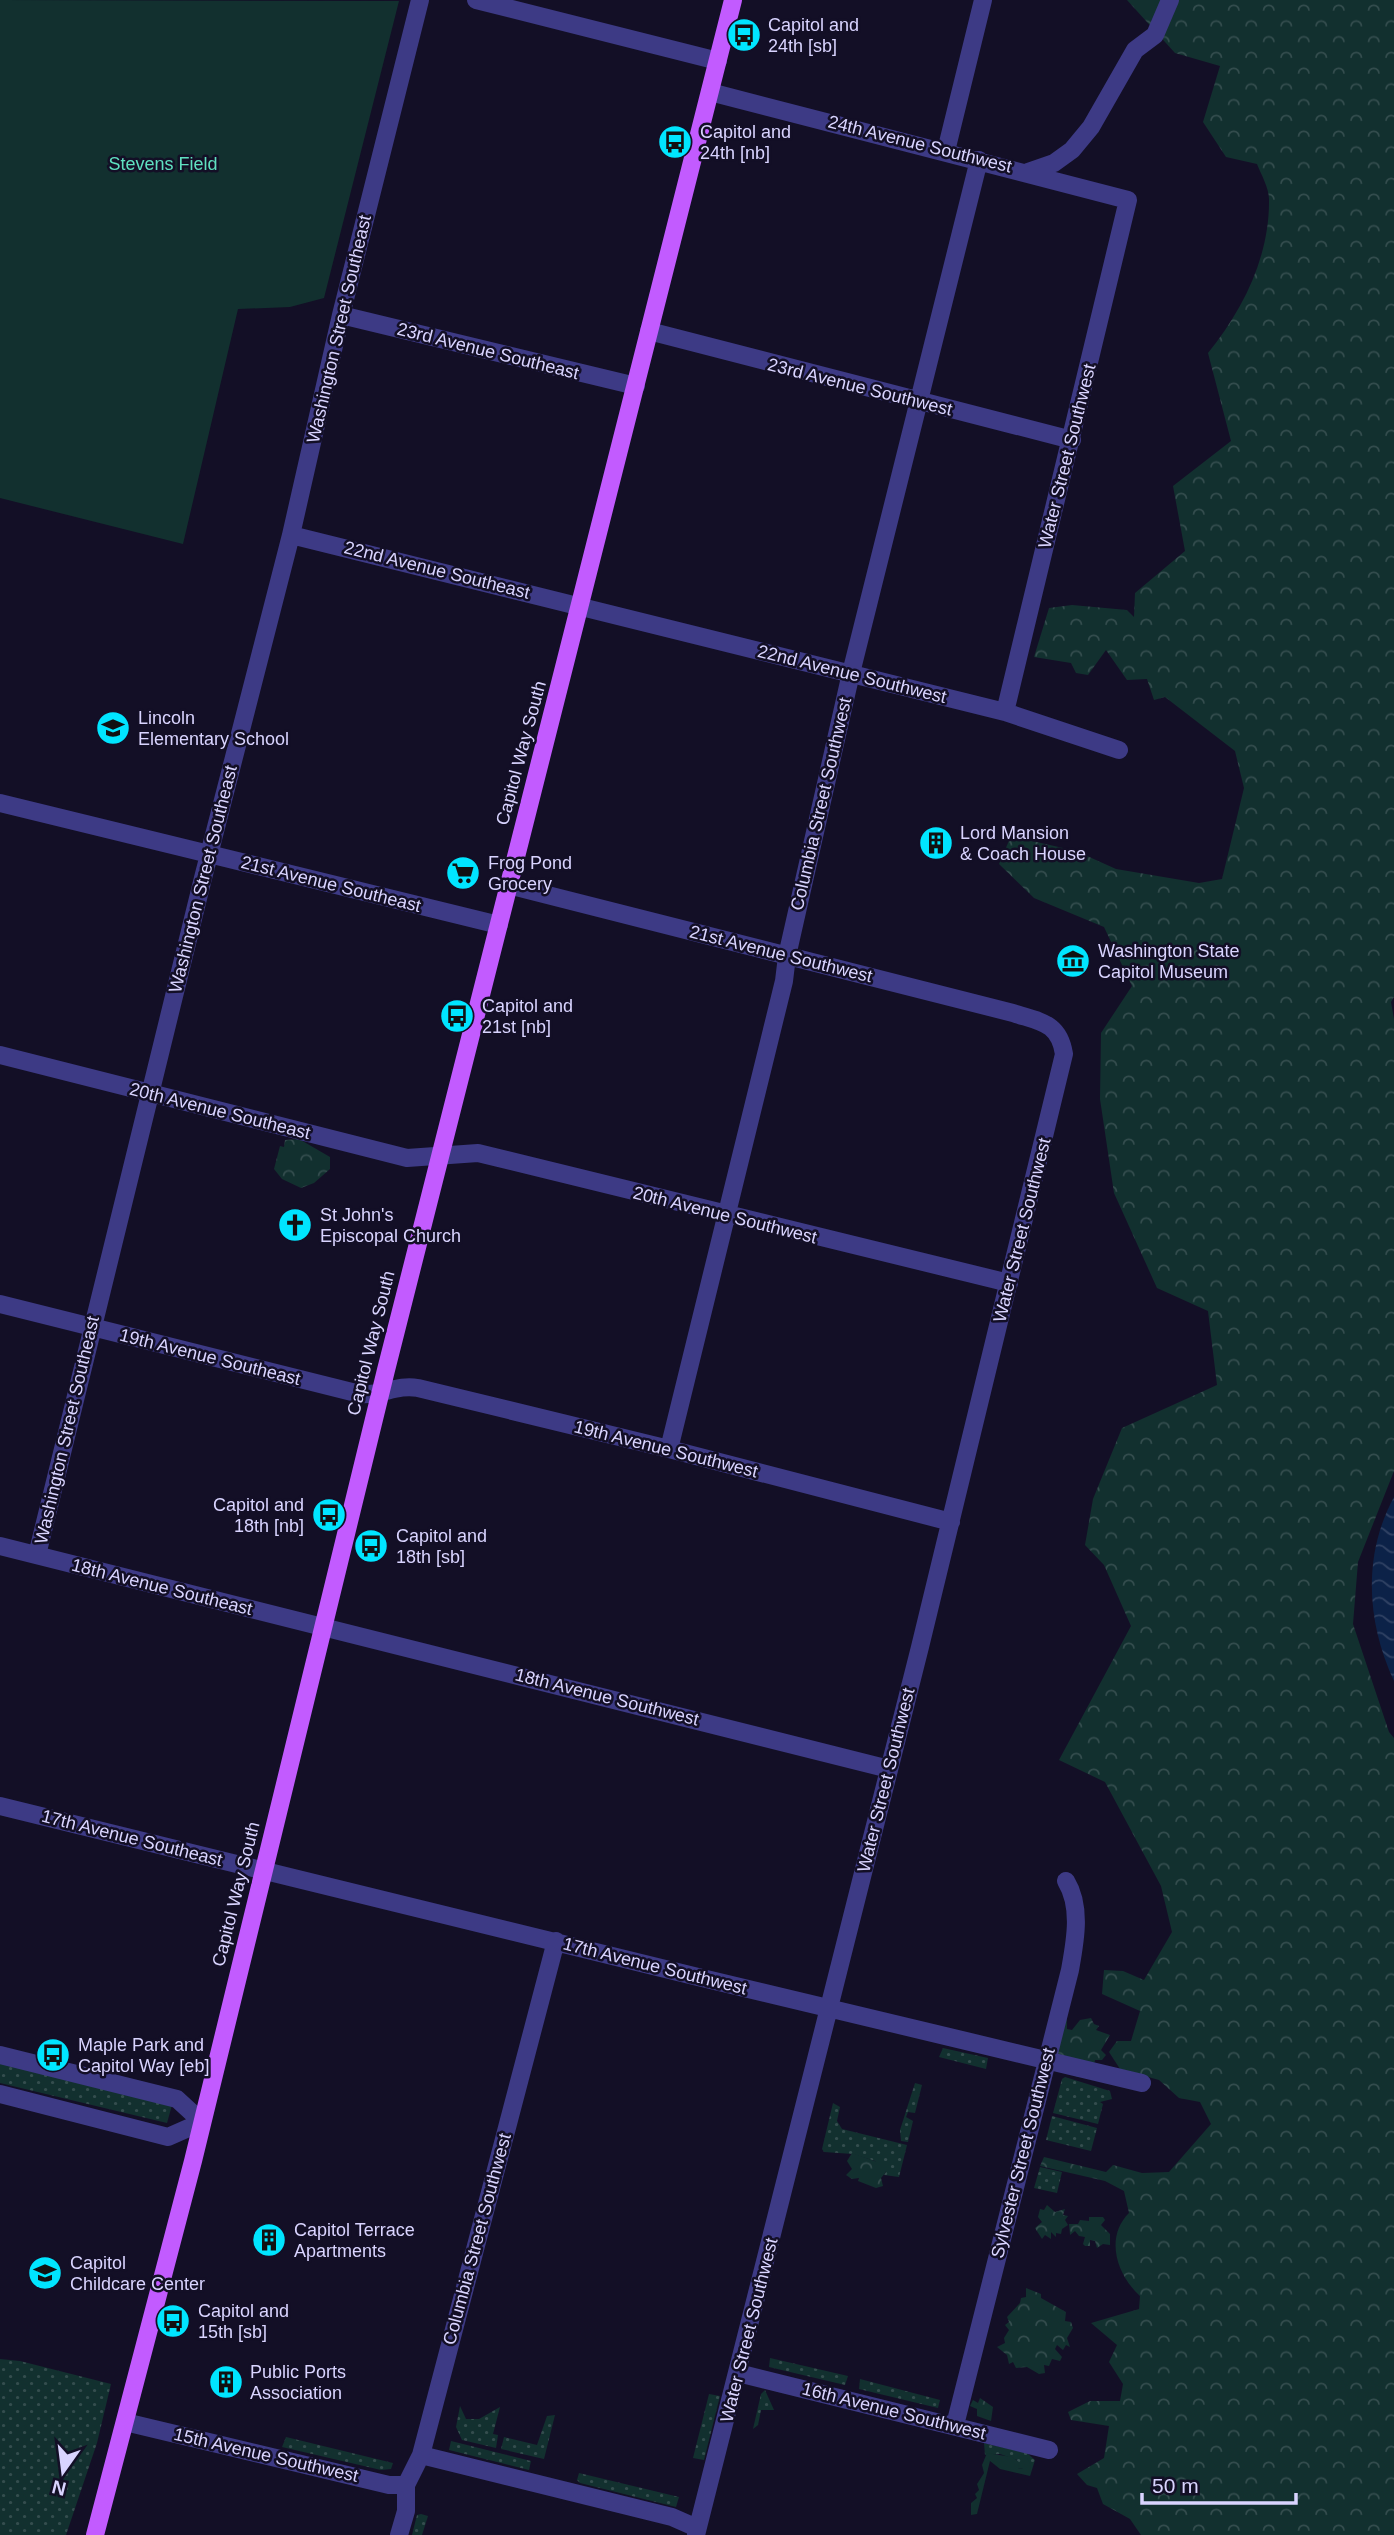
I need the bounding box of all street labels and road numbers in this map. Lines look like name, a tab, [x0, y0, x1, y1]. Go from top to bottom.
street label: 24th Avenue Southwest	[826, 111, 1014, 177]
street label: Washington Street Southeast	[303, 213, 375, 445]
street label: 23rd Avenue Southeast	[395, 319, 581, 383]
street label: 23rd Avenue Southwest	[765, 354, 955, 420]
street label: Water Street Southwest	[1034, 362, 1100, 550]
street label: 22nd Avenue Southeast	[342, 537, 532, 603]
street label: 22nd Avenue Southwest	[756, 641, 948, 707]
street label: Capitol Way South	[492, 679, 550, 827]
street label: Columbia Street Southwest	[787, 695, 855, 913]
street label: Washington Street Southeast	[165, 763, 241, 995]
street label: 21st Avenue Southeast	[239, 852, 423, 916]
street label: 21st Avenue Southwest	[687, 922, 875, 986]
street label: 20th Avenue Southeast	[127, 1079, 313, 1143]
street label: Water Street Southwest	[989, 1136, 1055, 1324]
street label: 20th Avenue Southwest	[631, 1182, 819, 1248]
street label: Capitol Way South	[343, 1269, 399, 1417]
street label: Washington Street Southeast	[31, 1314, 103, 1546]
street label: 19th Avenue Southeast	[117, 1325, 303, 1389]
street label: 19th Avenue Southwest	[572, 1416, 760, 1482]
street label: 18th Avenue Southeast	[69, 1555, 255, 1619]
street label: 18th Avenue Southwest	[513, 1664, 701, 1730]
street label: Water Street Southwest	[853, 1686, 919, 1874]
street label: 17th Avenue Southeast	[39, 1806, 225, 1870]
street label: Capitol Way South	[208, 1820, 264, 1968]
street label: 17th Avenue Southwest	[561, 1933, 749, 1999]
street label: Sylvester Street Southwest	[987, 2046, 1059, 2260]
street label: Columbia Street Southwest	[439, 2131, 515, 2347]
street label: Water Street Southwest	[716, 2236, 782, 2424]
street label: 16th Avenue Southwest	[800, 2378, 988, 2444]
street label: 15th Avenue Southwest	[172, 2424, 360, 2486]

